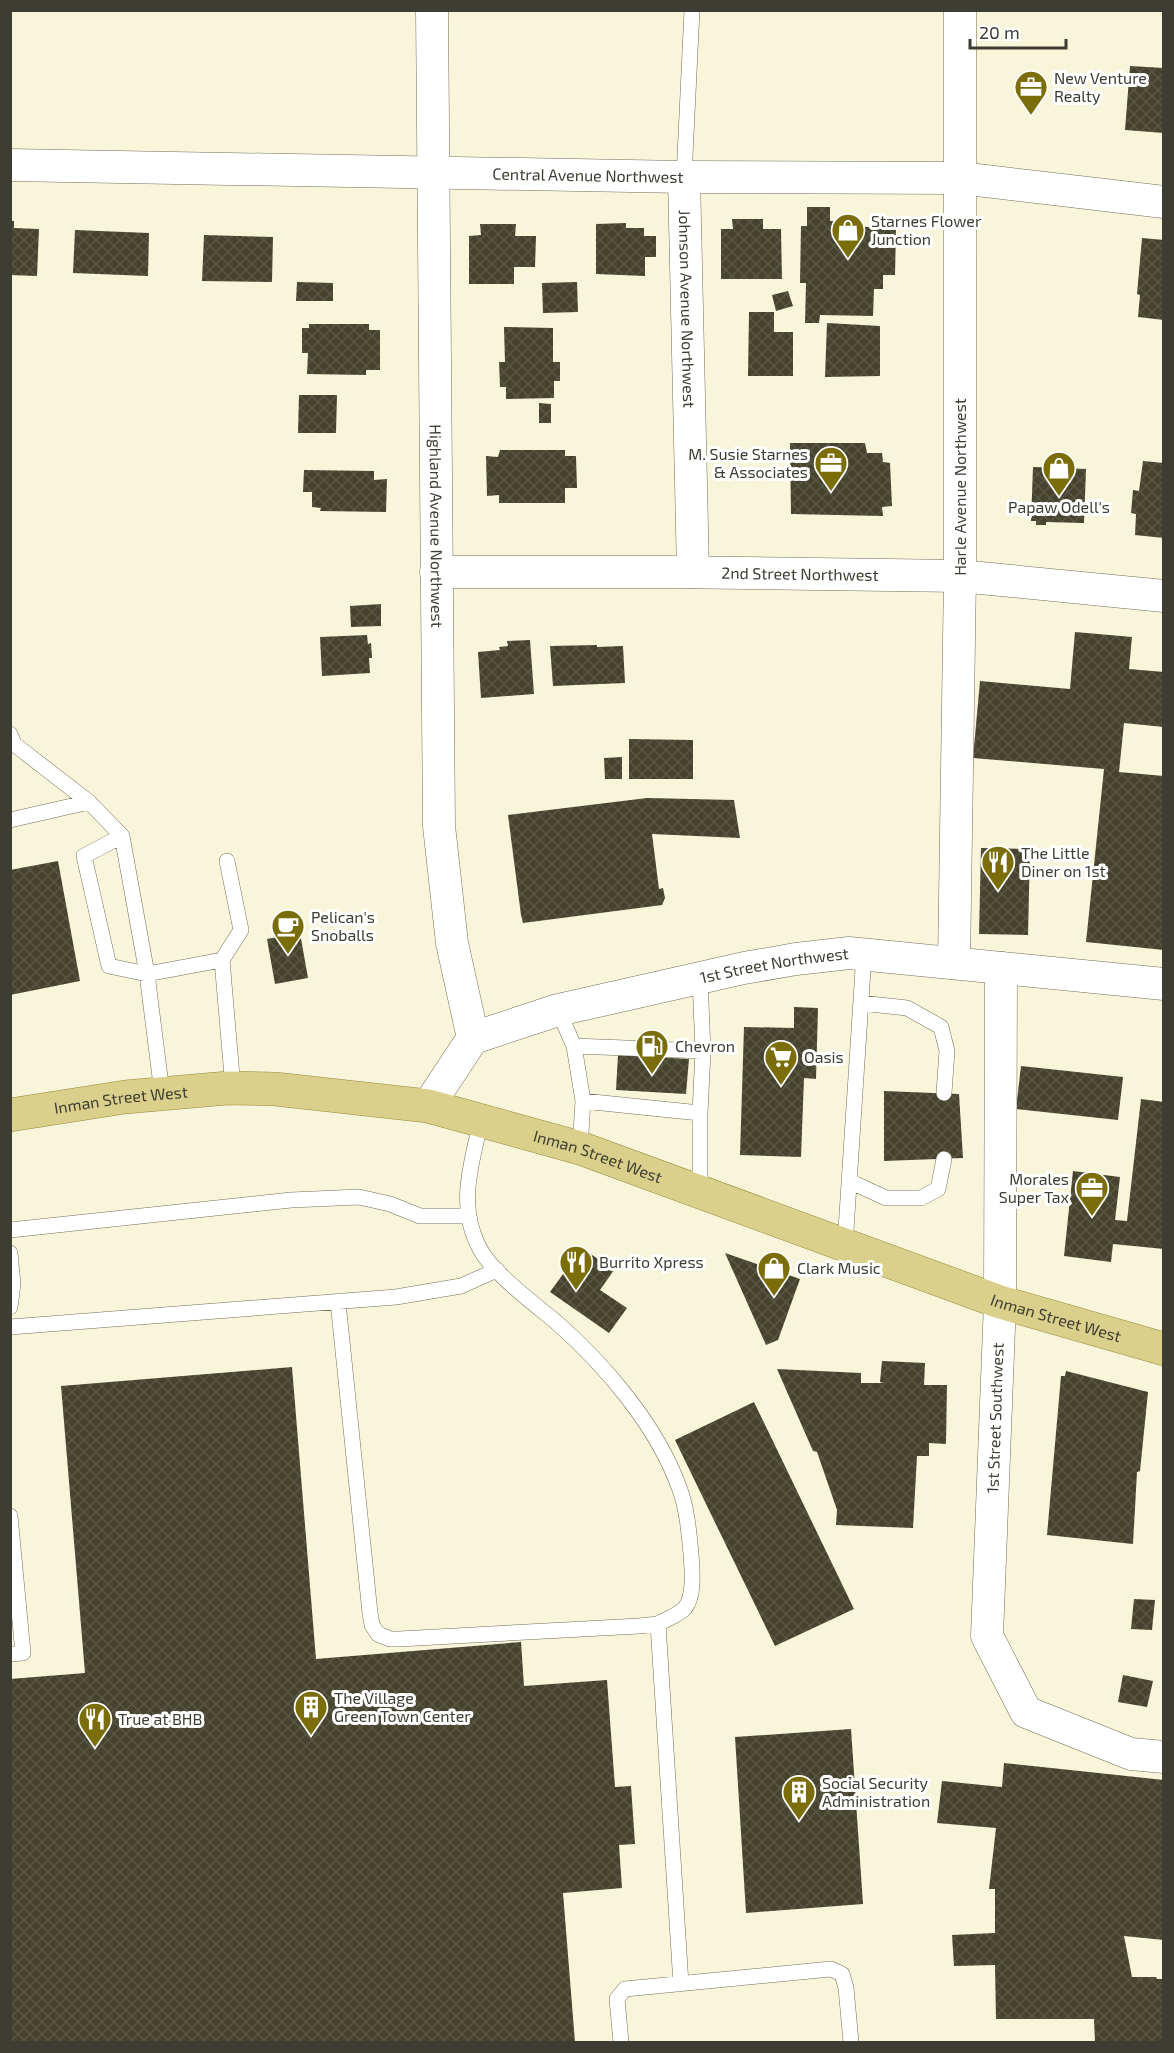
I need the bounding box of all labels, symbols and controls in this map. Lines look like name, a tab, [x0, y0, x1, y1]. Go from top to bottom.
scale bar	[970, 12, 1066, 50]
text: 20 m	[979, 21, 1020, 43]
place label: New Venture Realty	[1054, 68, 1147, 105]
office icon: New Venture Realty	[1013, 69, 1049, 116]
street label: Central Avenue Northwest	[492, 164, 684, 186]
street label: Johnson Avenue Northwest	[676, 210, 699, 408]
place label: Starnes Flower Junction	[871, 211, 982, 248]
shop icon: Starnes Flower Junction	[830, 212, 866, 259]
street label: Harle Avenue Northwest	[950, 398, 969, 576]
street label: Highland Avenue Northwest	[427, 424, 447, 628]
place label: M. Susie Starnes & Associates	[688, 444, 808, 481]
office icon: M. Susie Starnes & Associates	[813, 445, 849, 492]
shop icon: Papaw Odell's	[1041, 450, 1077, 497]
place label: Papaw Odell's	[1008, 497, 1110, 516]
street label: 2nd Street Northwest	[721, 563, 879, 584]
place label: The Little Diner on 1st	[1021, 843, 1106, 880]
restaurant icon: The Little Diner on 1st	[980, 844, 1016, 891]
place label: Pelican's Snoballs	[311, 907, 375, 944]
cafe icon: Pelican's Snoballs	[270, 908, 306, 955]
street label: 1st Street Northwest	[698, 943, 849, 987]
fuel station icon: Chevron	[634, 1028, 670, 1075]
place label: Chevron	[675, 1036, 735, 1055]
supermarket icon: Oasis	[763, 1039, 799, 1086]
place label: Oasis	[804, 1047, 844, 1066]
street label: Inman Street West	[53, 1082, 189, 1117]
street label: Inman Street West	[531, 1126, 665, 1186]
place label: Morales Super Tax	[999, 1169, 1070, 1206]
office icon: Morales Super Tax	[1074, 1170, 1110, 1217]
restaurant icon: Burrito Xpress	[558, 1244, 594, 1291]
shop icon: Clark Music	[756, 1250, 792, 1297]
place label: Burrito Xpress	[599, 1252, 704, 1271]
place label: Clark Music	[797, 1258, 881, 1277]
street label: Inman Street West	[988, 1289, 1124, 1345]
street label: 1st Street Southwest	[982, 1342, 1007, 1494]
place label: The Village Green Town Center	[334, 1688, 471, 1725]
building icon: The Village Green Town Center	[293, 1689, 329, 1736]
restaurant icon: True at BHB	[77, 1701, 113, 1748]
place label: True at BHB	[118, 1709, 202, 1728]
place label: Social Security Administration	[822, 1773, 930, 1810]
building icon: Social Security Administration	[781, 1774, 817, 1821]

